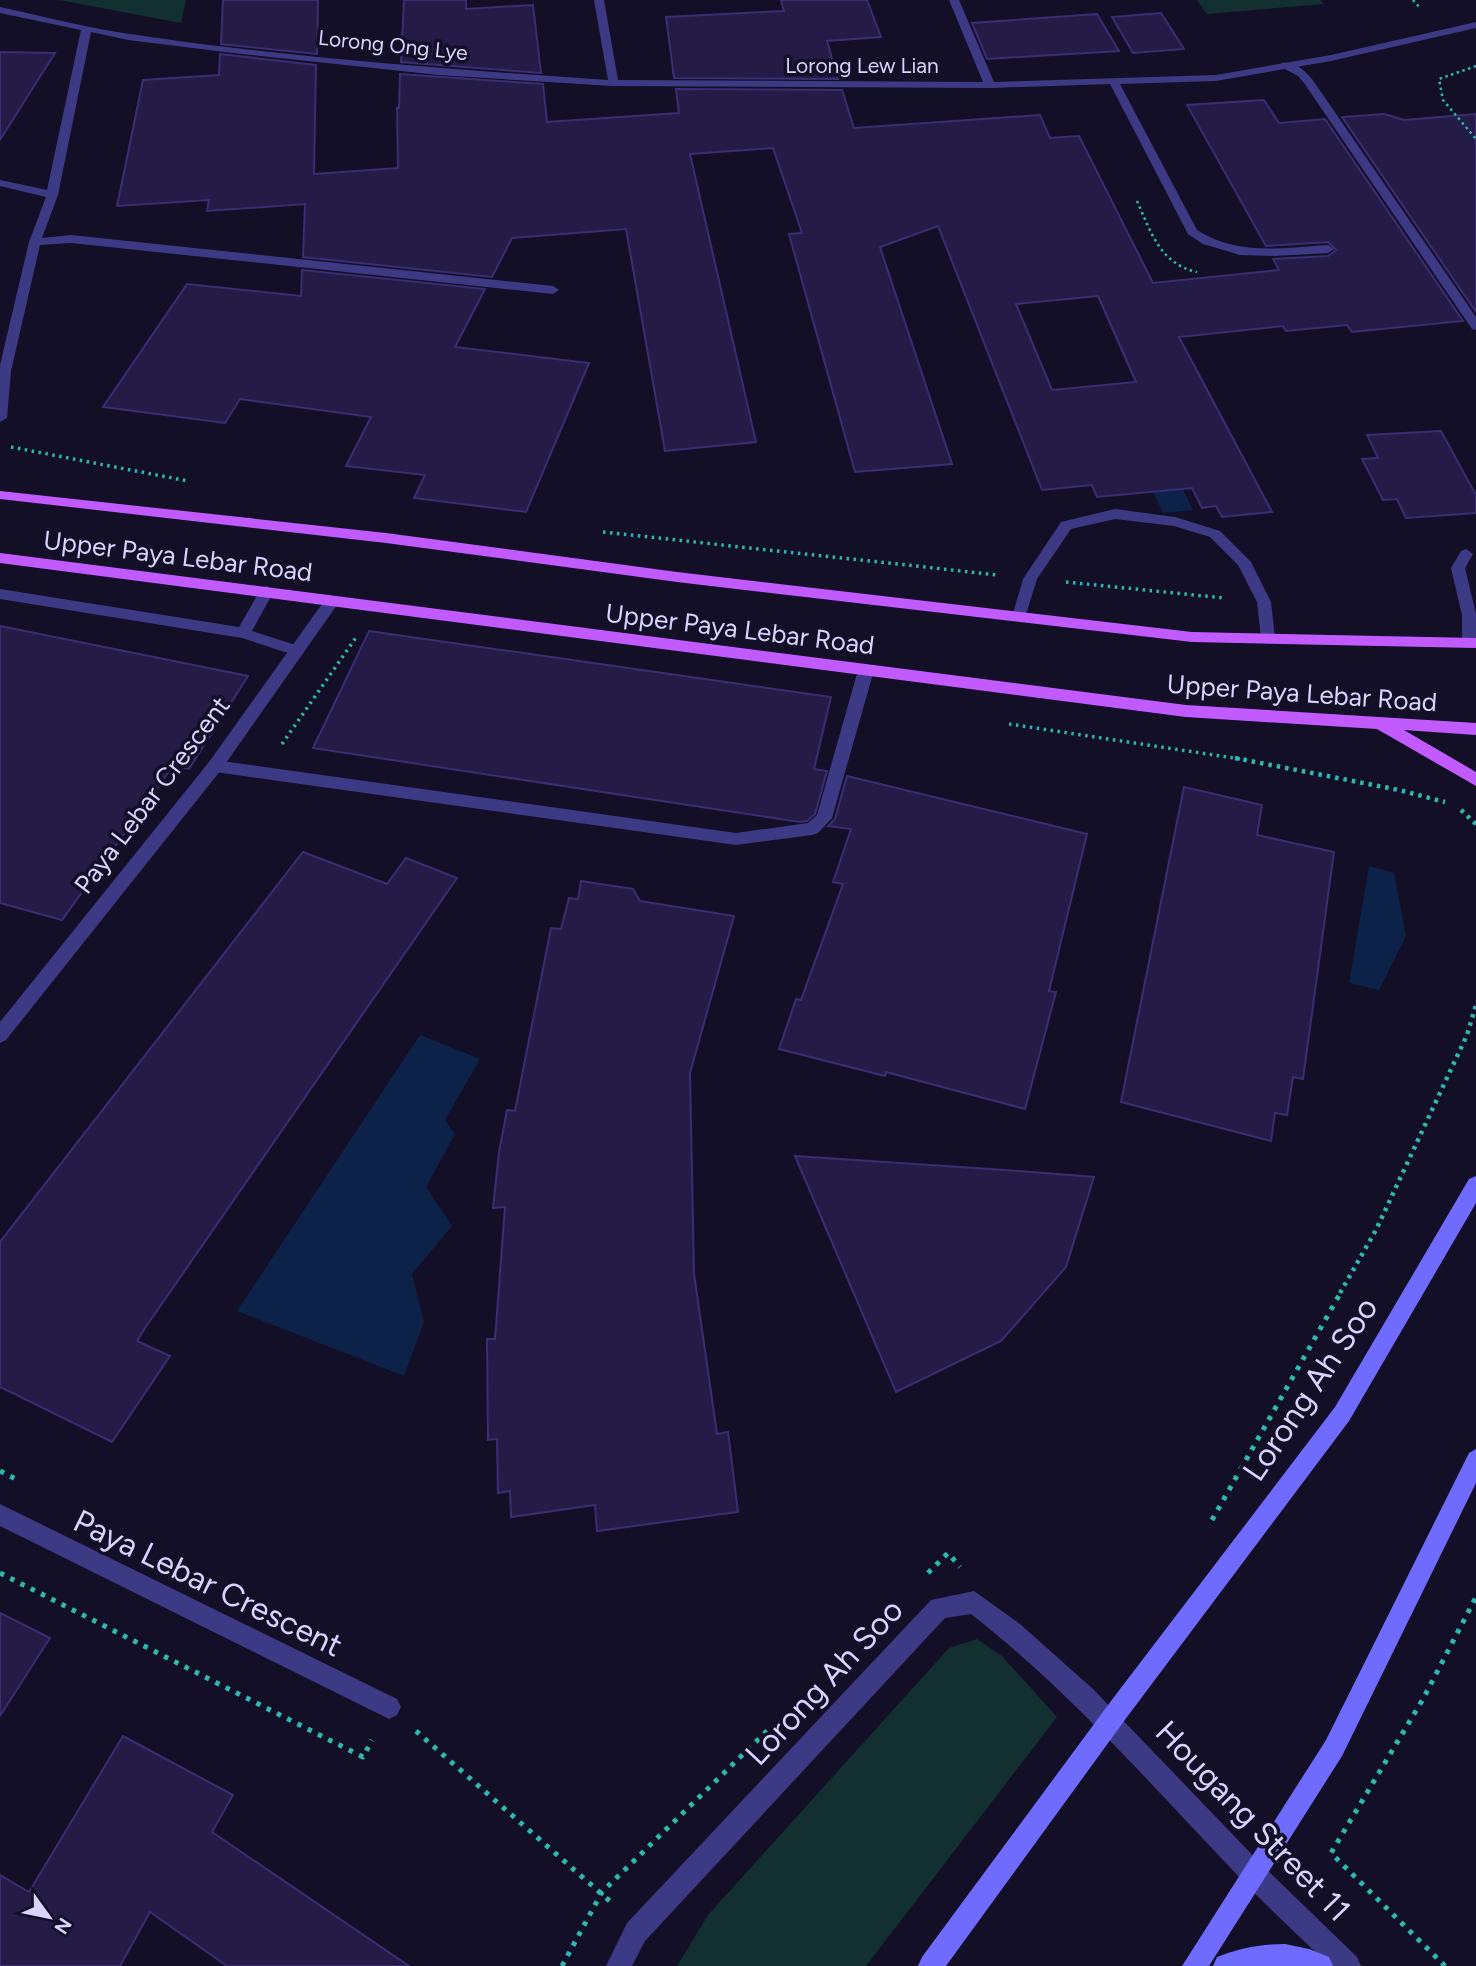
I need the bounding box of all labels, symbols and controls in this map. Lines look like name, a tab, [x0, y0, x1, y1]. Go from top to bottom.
street label: Lorong Ong Lye	[317, 25, 469, 65]
street label: Lorong Lew Lian	[785, 53, 939, 78]
street label: Upper Paya Lebar Road	[42, 524, 314, 588]
street label: Upper Paya Lebar Road	[604, 597, 876, 661]
street label: Upper Paya Lebar Road	[1166, 668, 1438, 718]
street label: Paya Lebar Crescent	[67, 690, 237, 900]
street label: Lorong Ah Soo	[1235, 1290, 1385, 1488]
street label: Paya Lebar Crescent	[68, 1502, 348, 1664]
street label: Lorong Ah Soo	[737, 1591, 911, 1773]
street label: Hougang Street 11	[1148, 1713, 1358, 1929]
north arrow	[14, 1882, 84, 1952]
text: N	[49, 1914, 76, 1938]

